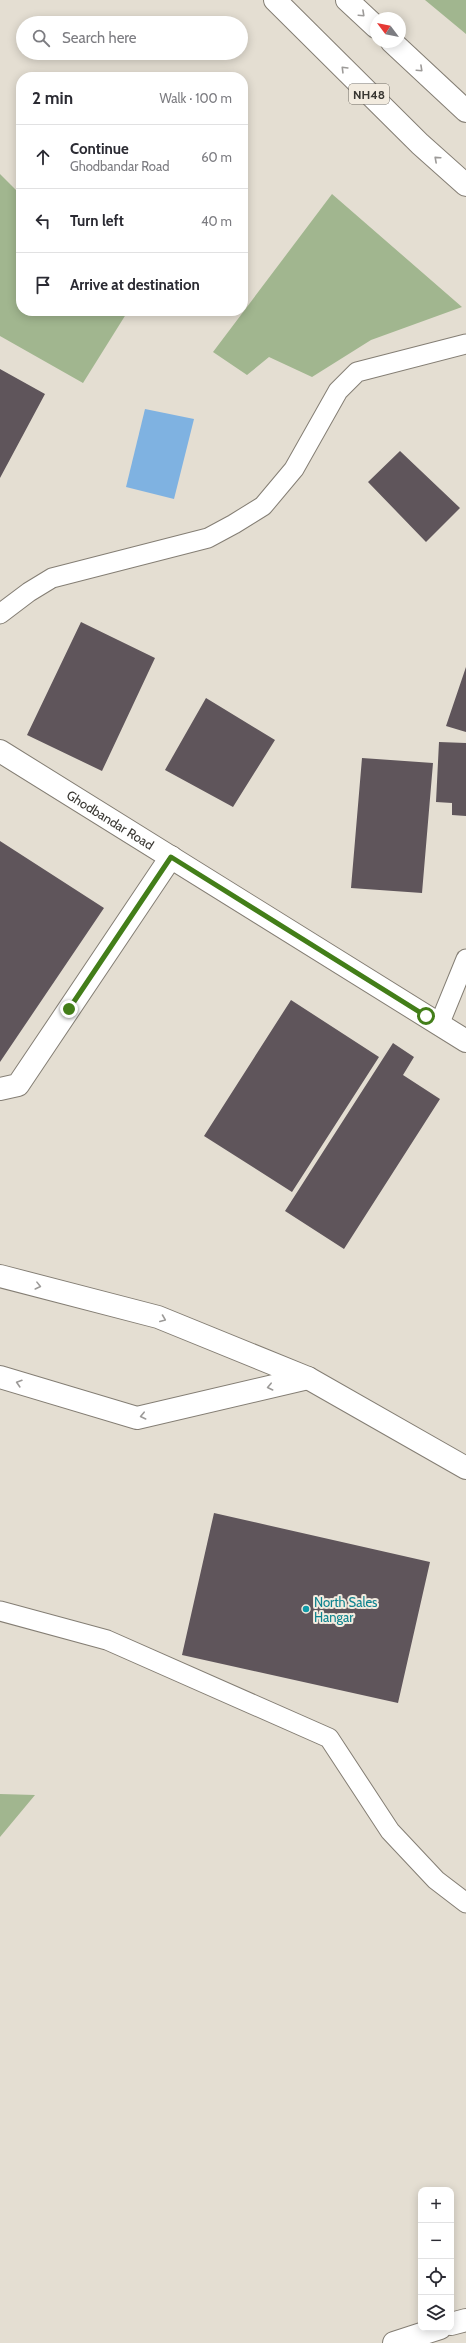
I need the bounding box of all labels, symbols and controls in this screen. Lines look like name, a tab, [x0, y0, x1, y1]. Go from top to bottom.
one-way arrow	[357, 9, 364, 16]
north arrow	[370, 12, 406, 48]
search box	[16, 16, 248, 60]
icon: search	[30, 27, 52, 49]
text: Search here	[62, 29, 137, 47]
one-way arrow	[416, 64, 423, 71]
one-way arrow	[341, 66, 349, 73]
road number: NH48	[349, 84, 389, 104]
text: 2 min	[32, 88, 73, 108]
text: Walk · 100 m	[159, 90, 232, 106]
text: Continue	[70, 140, 129, 158]
icon: ahead	[32, 146, 54, 168]
text: 60 m	[201, 149, 232, 165]
one-way arrow	[434, 157, 442, 164]
text: Ghodbandar Road	[70, 158, 169, 174]
icon: left	[32, 210, 54, 232]
text: Turn left	[70, 212, 124, 230]
text: 40 m	[201, 213, 232, 229]
icon: arrive	[32, 274, 54, 296]
text: Arrive at destination	[70, 276, 200, 294]
street label: Ghodbandar Road	[64, 787, 157, 853]
route end	[60, 1000, 78, 1018]
route start	[417, 1007, 435, 1025]
one-way arrow	[34, 1281, 41, 1290]
one-way arrow	[159, 1314, 167, 1322]
one-way arrow	[15, 1379, 22, 1388]
one-way arrow	[267, 1382, 274, 1391]
one-way arrow	[140, 1412, 146, 1420]
place label: North Sales Hangar	[314, 1594, 378, 1625]
marker: North Sales Hangar	[301, 1604, 311, 1614]
map controls	[418, 2187, 454, 2331]
button: +	[418, 2187, 454, 2223]
button: −	[418, 2223, 454, 2259]
button: locate	[418, 2259, 454, 2295]
button: layers	[418, 2295, 454, 2331]

